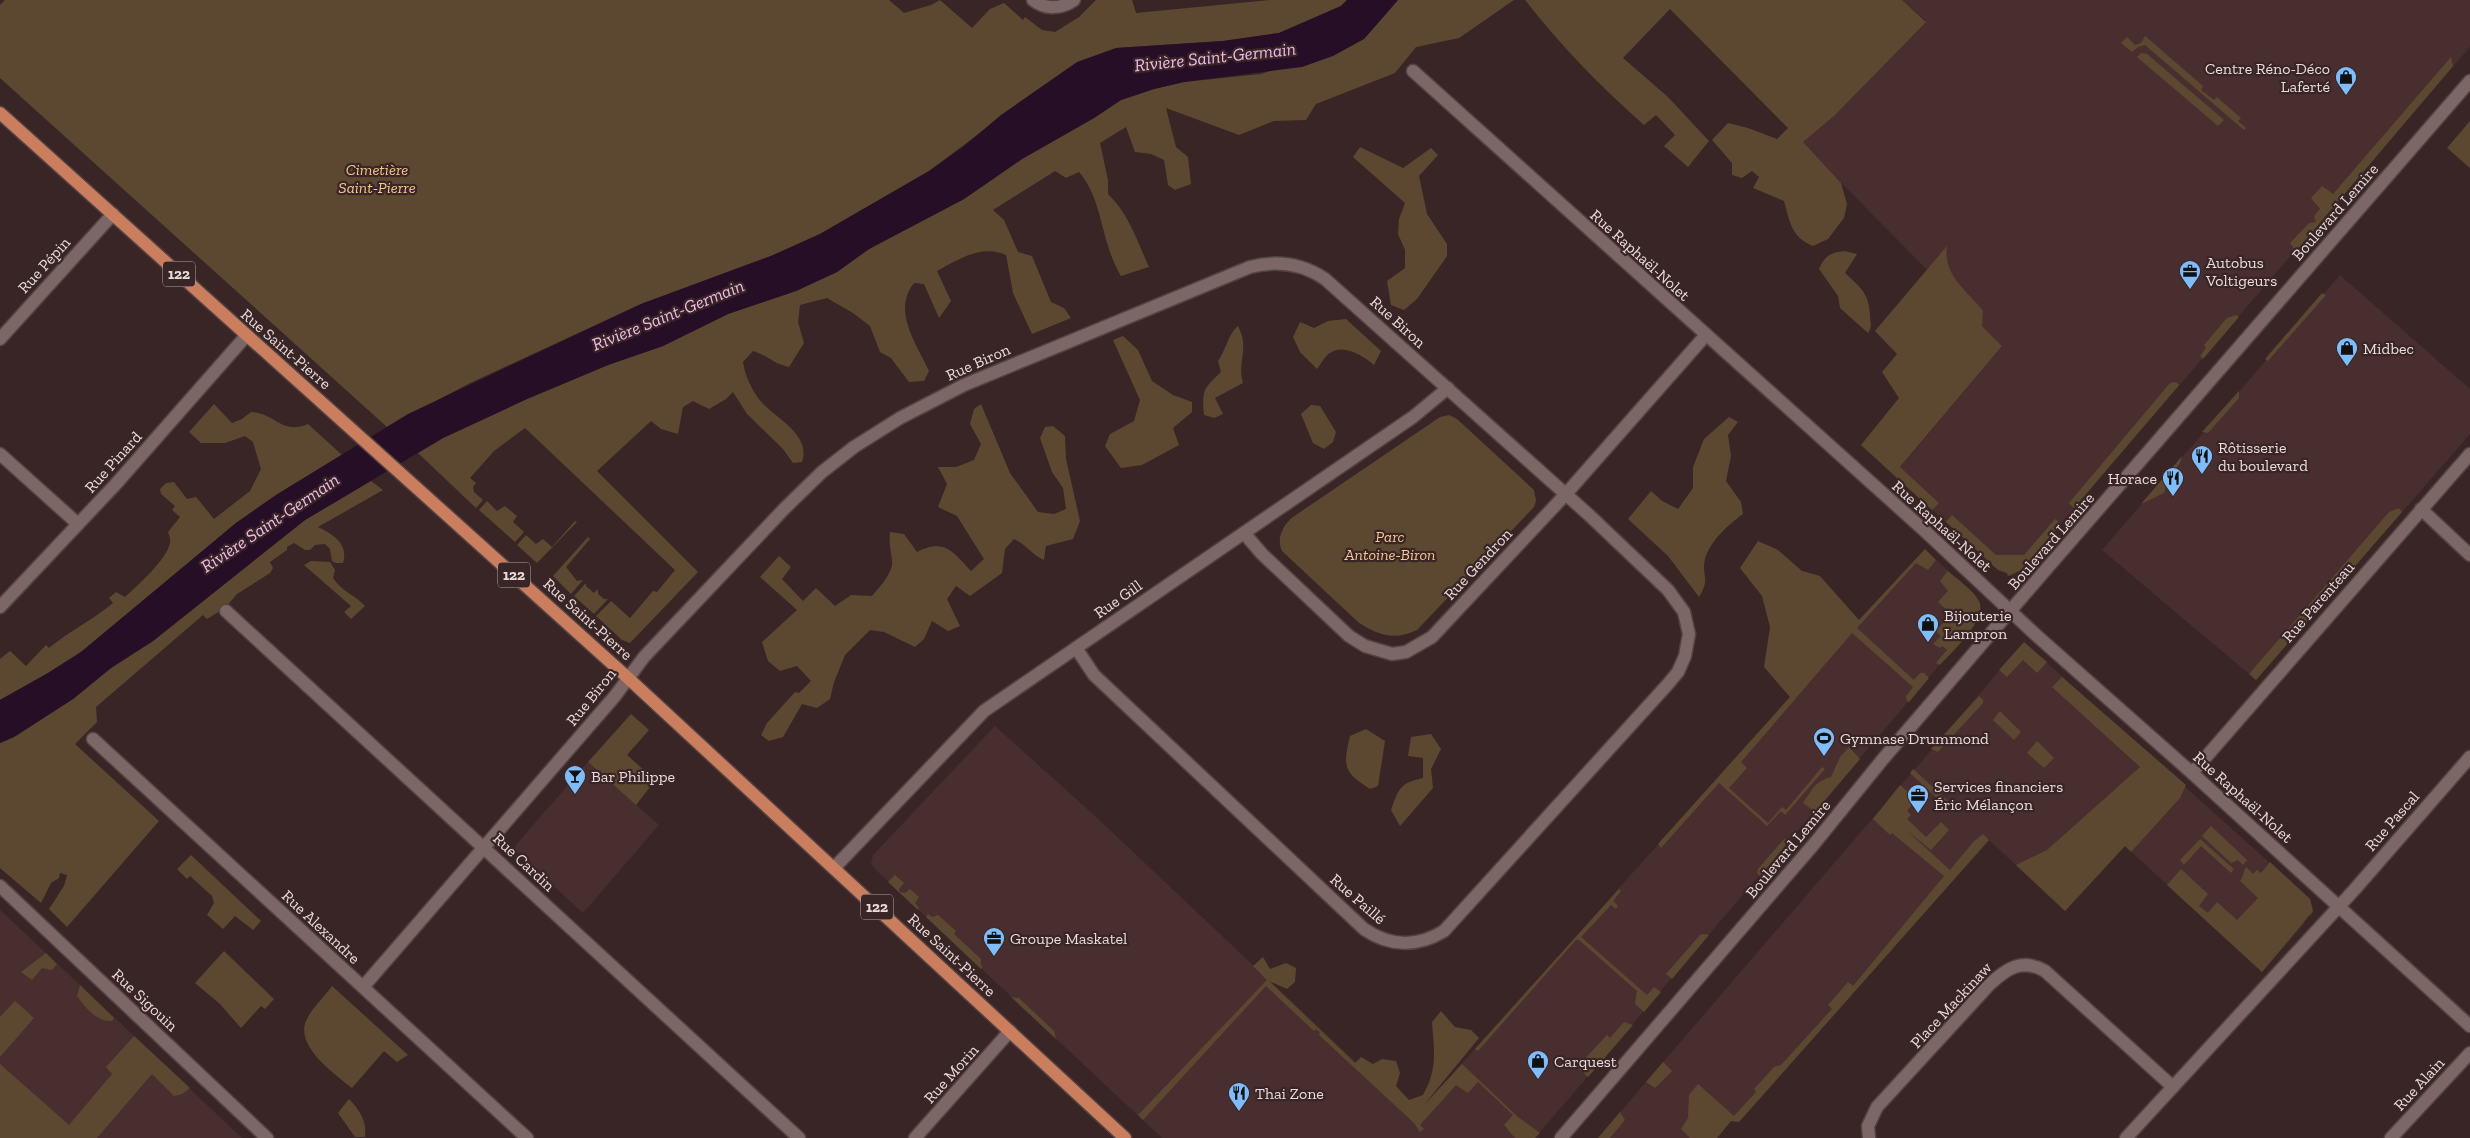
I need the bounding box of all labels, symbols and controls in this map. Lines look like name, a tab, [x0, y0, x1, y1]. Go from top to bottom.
water label: Rivière Saint-Germain	[1133, 38, 1297, 76]
place label: Centre Réno-Déco Laferté	[2205, 59, 2330, 96]
shop icon: Centre Réno-Déco Laferté	[2334, 65, 2358, 96]
park label: Cimetière Saint-Pierre	[338, 160, 416, 197]
street label: Boulevard Lemire	[2288, 160, 2382, 264]
street label: Rue Raphaël-Nolet	[1586, 205, 1694, 305]
street label: Rue Pépin	[14, 232, 75, 297]
place label: Autobus Voltigeurs	[2205, 253, 2277, 290]
office icon: Autobus Voltigeurs	[2178, 259, 2202, 290]
road number: 122	[163, 262, 195, 286]
water label: Rivière Saint-Germain	[589, 274, 747, 356]
street label: Rue Biron	[1366, 292, 1430, 352]
street label: Rue Saint-Pierre	[237, 305, 335, 393]
shop icon: Midbec	[2335, 336, 2359, 367]
street label: Rue Biron	[943, 339, 1014, 385]
place label: Midbec	[2363, 339, 2414, 358]
street label: Rue Pinard	[80, 427, 146, 497]
place label: Rôtisserie du boulevard	[2218, 438, 2308, 475]
restaurant icon: Rôtisserie du boulevard	[2190, 444, 2214, 475]
restaurant icon: Horace	[2161, 466, 2185, 497]
water label: Rivière Saint-Germain	[197, 468, 343, 578]
place label: Horace	[2108, 469, 2157, 488]
street label: Rue Raphaël-Nolet	[1888, 476, 1996, 576]
street label: Boulevard Lemire	[2004, 489, 2098, 593]
street label: Rue Gendron	[1440, 524, 1516, 604]
park label: Parc Antoine-Biron	[1344, 527, 1435, 564]
street label: Rue Parenteau	[2278, 558, 2358, 646]
road number: 122	[498, 562, 530, 588]
street label: Rue Saint-Pierre	[540, 574, 636, 664]
street label: Rue Gill	[1090, 576, 1146, 622]
place label: Bijouterie Lampron	[1944, 606, 2012, 643]
shop icon: Bijouterie Lampron	[1916, 612, 1940, 643]
street label: Rue Biron	[562, 664, 620, 729]
sports icon: Gymnase Drummond	[1812, 726, 1836, 757]
place label: Gymnase Drummond	[1840, 729, 1989, 748]
street label: Rue Raphaël-Nolet	[2189, 747, 2297, 847]
bar icon: Bar Philippe	[563, 764, 587, 795]
place label: Bar Philippe	[591, 767, 675, 786]
place label: Services financiers Éric Mélançon	[1934, 777, 2063, 814]
office icon: Services financiers Éric Mélançon	[1906, 783, 1930, 814]
street label: Rue Pascal	[2361, 787, 2423, 855]
street label: Boulevard Lemire	[1741, 796, 1835, 902]
street label: Rue Cardin	[489, 829, 559, 896]
street label: Rue Paillé	[1326, 870, 1390, 928]
street label: Rue Alexandre	[278, 886, 364, 968]
road number: 122	[861, 894, 893, 920]
street label: Rue Saint-Pierre	[904, 909, 1000, 1001]
office icon: Groupe Maskatel	[982, 926, 1006, 957]
place label: Groupe Maskatel	[1010, 929, 1127, 948]
street label: Place Mackinaw	[1906, 958, 1996, 1052]
street label: Rue Sigouin	[108, 965, 182, 1036]
street label: Rue Morin	[920, 1040, 983, 1107]
shop icon: Carquest	[1526, 1049, 1550, 1080]
place label: Carquest	[1554, 1052, 1617, 1071]
street label: Rue Alain	[2390, 1053, 2449, 1114]
restaurant icon: Thai Zone	[1227, 1081, 1251, 1112]
place label: Thai Zone	[1255, 1084, 1324, 1103]

